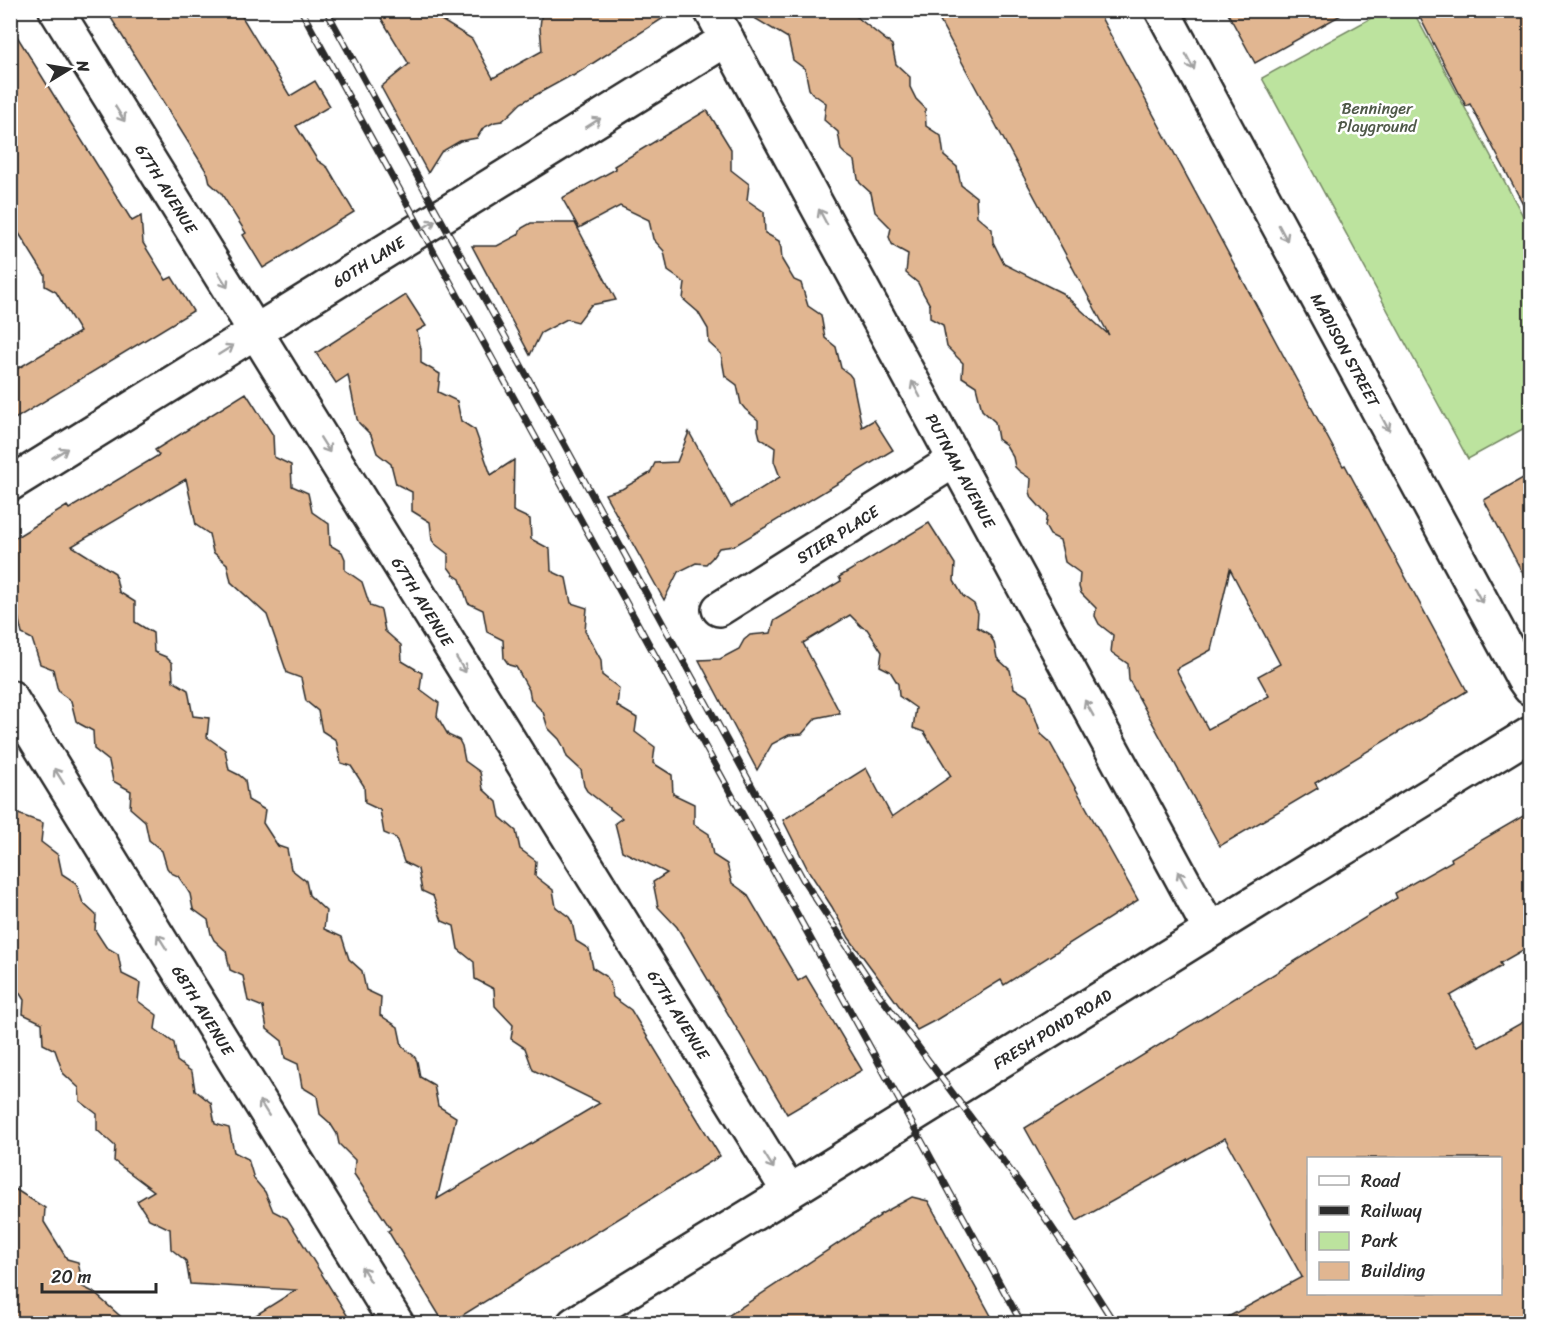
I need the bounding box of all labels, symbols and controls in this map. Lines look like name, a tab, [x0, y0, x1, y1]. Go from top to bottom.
north arrow	[39, 39, 99, 99]
one-way arrow	[1184, 53, 1196, 70]
text: N	[68, 57, 99, 75]
park label: Benninger Playground	[1337, 94, 1418, 141]
one-way arrow	[114, 105, 126, 122]
one-way arrow	[584, 116, 601, 128]
street label: 67TH AVENUE	[127, 138, 206, 241]
one-way arrow	[817, 209, 829, 226]
one-way arrow	[419, 219, 436, 231]
one-way arrow	[1278, 224, 1289, 242]
street label: 60TH LANE	[327, 227, 412, 296]
one-way arrow	[217, 271, 229, 288]
street label: MADISON STREET	[1302, 287, 1389, 414]
one-way arrow	[217, 344, 234, 356]
one-way arrow	[910, 380, 921, 398]
street label: PUTNAM AVENUE	[917, 408, 1004, 535]
one-way arrow	[1380, 414, 1391, 432]
one-way arrow	[320, 436, 332, 453]
one-way arrow	[51, 446, 68, 458]
street label: STIER PLACE	[790, 497, 886, 572]
street label: 67TH AVENUE	[383, 551, 462, 654]
one-way arrow	[1472, 586, 1484, 603]
one-way arrow	[456, 656, 468, 673]
one-way arrow	[1083, 699, 1094, 717]
one-way arrow	[53, 768, 65, 785]
one-way arrow	[1176, 871, 1188, 888]
one-way arrow	[155, 934, 167, 951]
street label: 68TH AVENUE	[164, 959, 243, 1062]
street label: 67TH AVENUE	[639, 964, 718, 1067]
street label: FRESH POND ROAD	[987, 981, 1118, 1077]
one-way arrow	[257, 1100, 269, 1117]
one-way arrow	[763, 1152, 775, 1169]
legend	[1307, 1157, 1502, 1295]
text: Road	[1361, 1165, 1401, 1197]
text: Railway	[1361, 1195, 1423, 1227]
text: Park	[1361, 1225, 1398, 1257]
text: Building	[1361, 1255, 1425, 1287]
scale bar	[42, 1256, 156, 1294]
text: 20 m	[51, 1261, 91, 1293]
one-way arrow	[360, 1266, 372, 1283]

